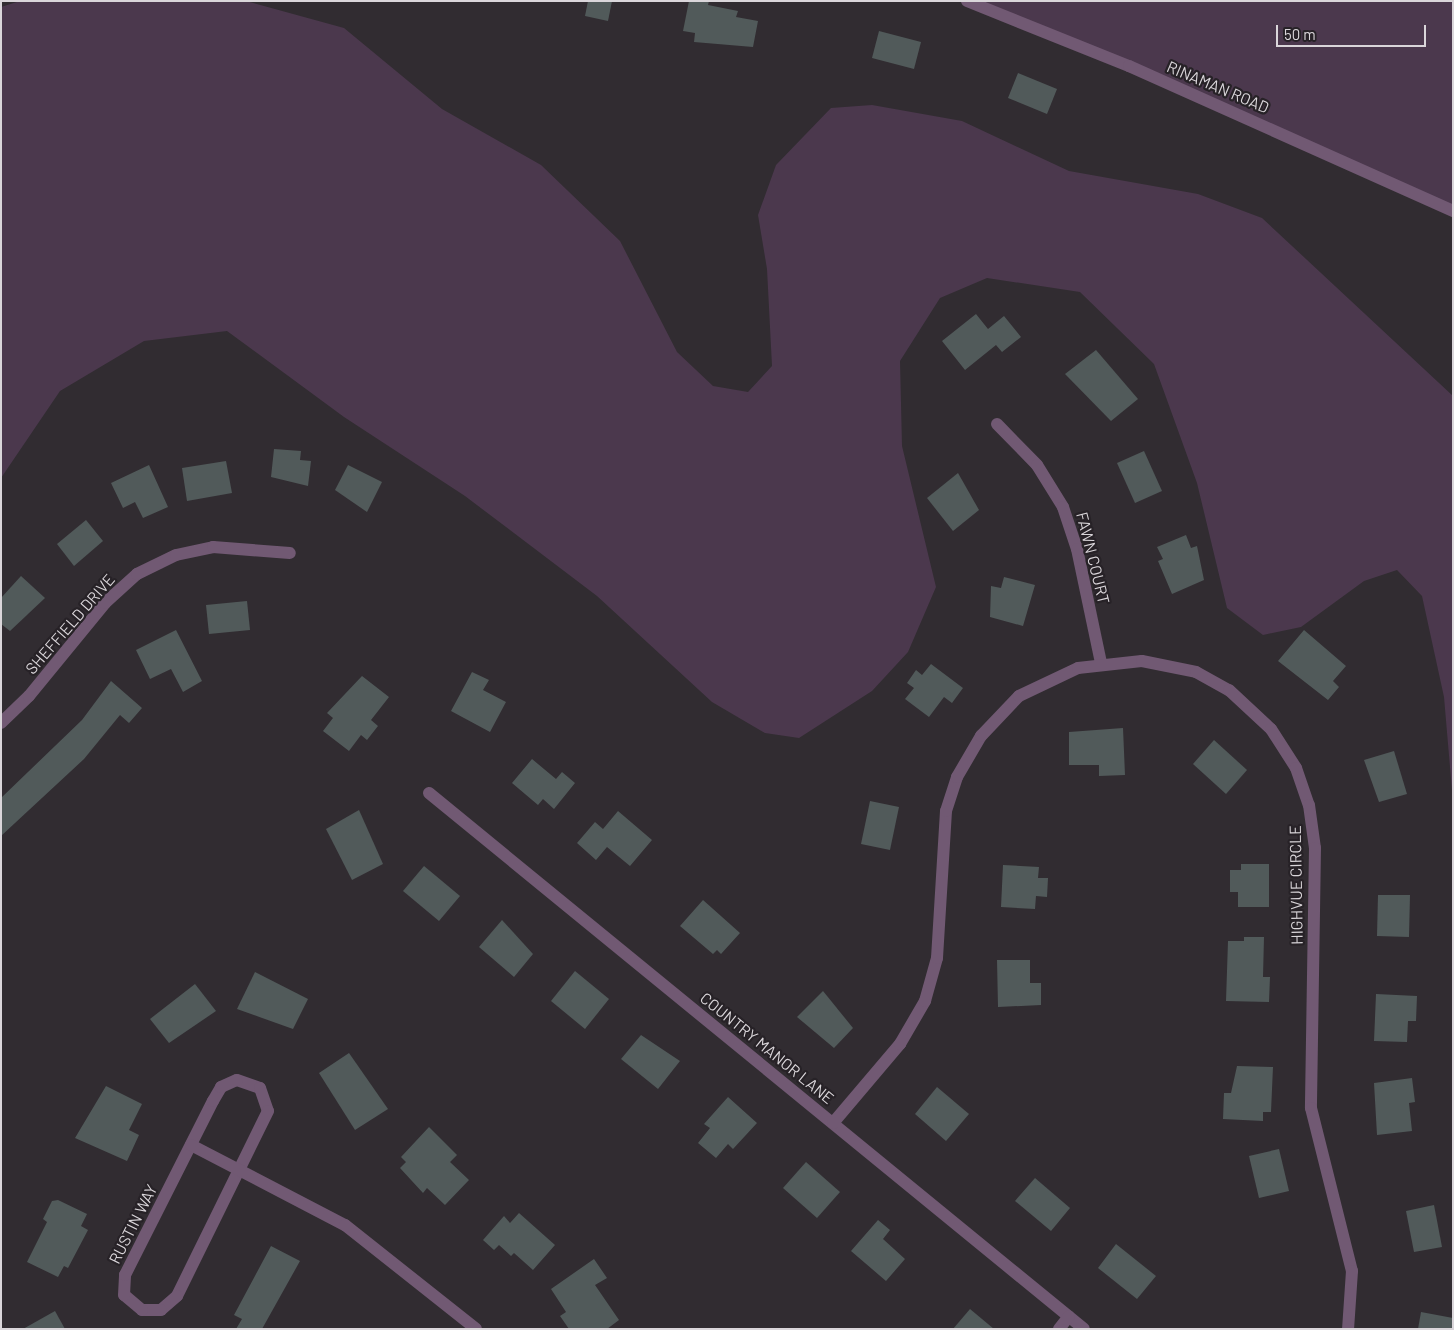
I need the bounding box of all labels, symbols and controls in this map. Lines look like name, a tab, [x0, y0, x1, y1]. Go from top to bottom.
scale bar	[1279, 15, 1429, 47]
text: 50 m	[1284, 25, 1316, 43]
street label: RINAMAN ROAD	[1164, 57, 1272, 117]
street label: FAWN COURT	[1072, 510, 1114, 606]
street label: SHEFFIELD DRIVE	[21, 570, 119, 678]
street label: HIGHVUE CIRCLE	[1285, 825, 1307, 945]
street label: COUNTRY MANOR LANE	[696, 988, 838, 1108]
street label: RUSTIN WAY	[105, 1181, 161, 1267]

